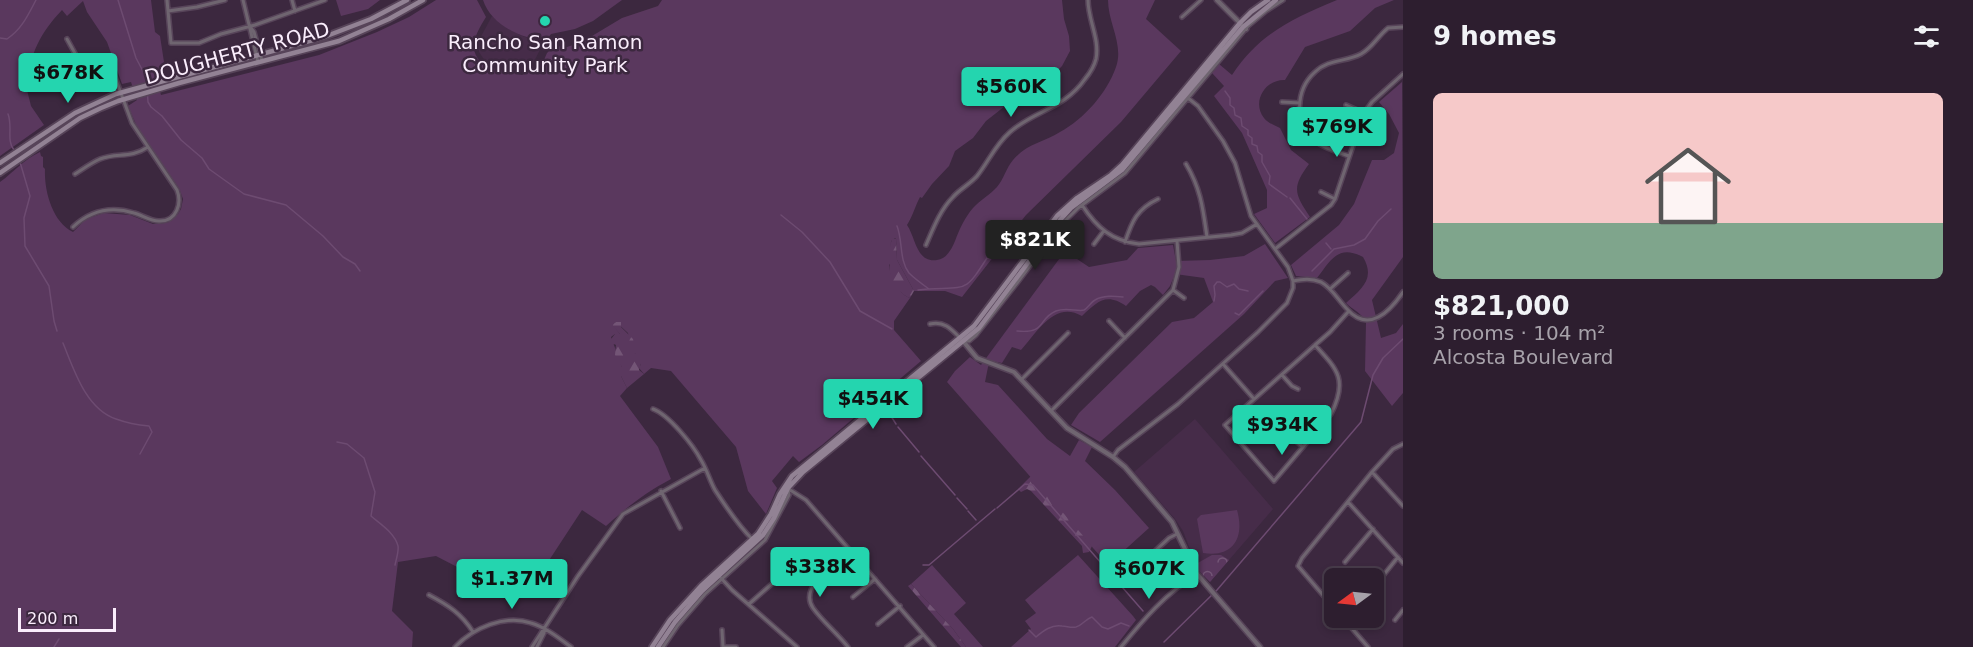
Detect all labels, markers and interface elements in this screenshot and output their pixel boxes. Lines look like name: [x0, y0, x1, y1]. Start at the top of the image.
marker: Rancho San Ramon Community Park: [538, 14, 552, 28]
street label: DOUGHERTY ROAD: [142, 17, 332, 89]
icon: filters: [1910, 20, 1943, 53]
text: 9 homes: [1433, 21, 1557, 51]
place label: Rancho San Ramon Community Park: [448, 30, 642, 77]
pin: $678K: [26, 53, 110, 104]
text: $678K: [32, 60, 104, 84]
pin: $560K: [969, 67, 1053, 118]
text: $560K: [975, 74, 1047, 98]
pin: $769K: [1295, 107, 1379, 158]
text: $769K: [1301, 114, 1373, 138]
icon: home: [1634, 132, 1742, 240]
pin: $821K: [993, 220, 1077, 271]
text: $821K: [999, 227, 1071, 251]
text: $821,000: [1433, 291, 1570, 321]
text: 3 rooms · 104 m²: [1433, 321, 1605, 345]
text: Alcosta Boulevard: [1433, 345, 1614, 369]
pin: $454K: [831, 379, 915, 430]
text: $454K: [837, 386, 909, 410]
pin: $934K: [1240, 405, 1324, 456]
text: $934K: [1246, 412, 1318, 436]
pin: $338K: [778, 547, 862, 598]
pin: $607K: [1107, 549, 1191, 600]
text: $338K: [784, 554, 856, 578]
text: $607K: [1113, 556, 1185, 580]
pin: $1.37M: [463, 559, 561, 610]
text: $1.37M: [470, 566, 554, 590]
north arrow: [1324, 568, 1384, 628]
map controls: [1324, 568, 1384, 628]
scale bar: [18, 605, 116, 632]
text: 200 m: [27, 609, 78, 628]

